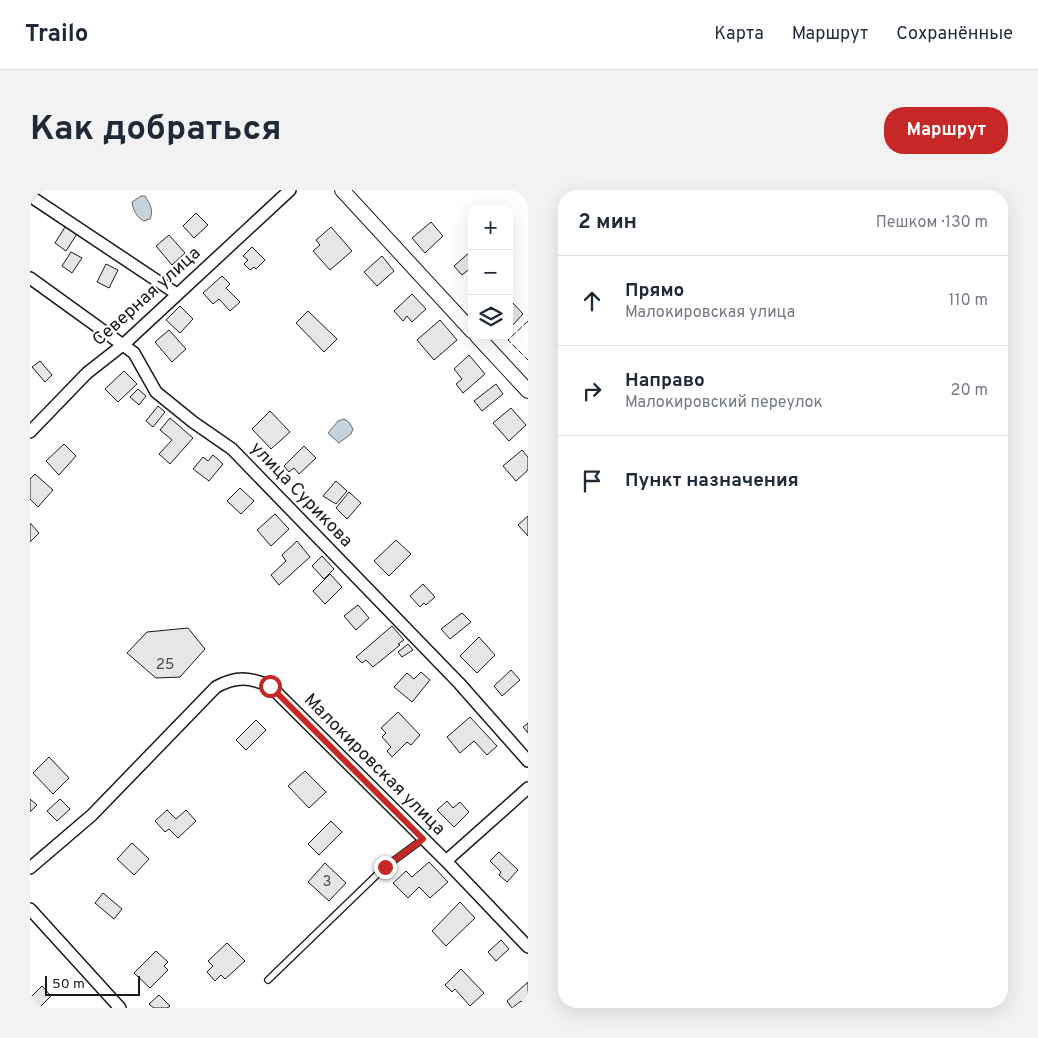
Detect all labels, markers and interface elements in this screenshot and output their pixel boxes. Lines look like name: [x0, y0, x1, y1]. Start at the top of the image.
text: Trailo: [25, 20, 88, 50]
text: Карта: [714, 23, 764, 46]
text: Маршрут: [792, 23, 868, 46]
text: Сохранённые: [896, 23, 1013, 46]
button: Маршрут: [884, 107, 1008, 154]
text: Как добраться: [30, 108, 282, 152]
map controls: [468, 205, 513, 340]
button: +: [468, 205, 513, 250]
text: 2 мин: [578, 209, 637, 236]
text: Пешком · 130 m: [876, 213, 988, 233]
street label: Северная улица: [88, 242, 206, 352]
button: −: [468, 250, 513, 295]
text: Прямо: [625, 279, 684, 303]
icon: ahead: [578, 287, 606, 315]
text: 110 m: [948, 291, 988, 311]
button: layers: [468, 295, 513, 340]
text: Малокировская улица: [625, 303, 795, 323]
text: Направо: [625, 369, 705, 393]
icon: right: [578, 377, 606, 405]
text: 20 m: [951, 381, 988, 401]
text: Малокировский переулок: [625, 393, 823, 413]
street label: улица Сурикова: [245, 437, 357, 553]
icon: arrive: [578, 467, 606, 495]
text: Пункт назначения: [625, 469, 799, 493]
house number: 25: [156, 656, 174, 675]
route start: [259, 675, 282, 698]
street label: Малокировская улица: [298, 689, 450, 841]
route end: [374, 856, 397, 879]
house number: 3: [322, 873, 332, 892]
scale bar: [45, 973, 140, 996]
text: 50 m: [52, 976, 85, 993]

